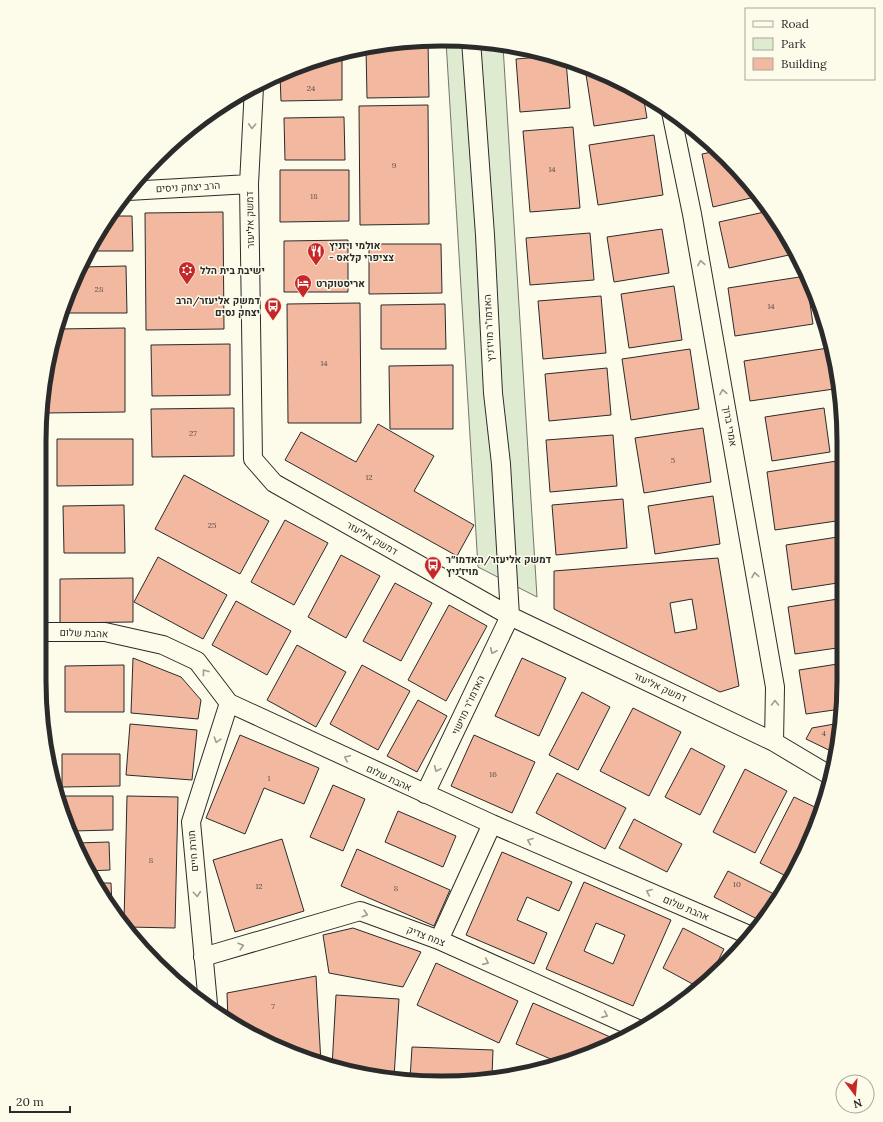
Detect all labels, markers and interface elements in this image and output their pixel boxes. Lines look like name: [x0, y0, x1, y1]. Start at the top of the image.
legend: [745, 8, 875, 80]
text: Road: [781, 16, 809, 31]
text: Park: [781, 36, 807, 51]
text: Building: [781, 56, 827, 71]
house number: 24: [307, 83, 316, 93]
one-way arrow: [248, 123, 256, 129]
house number: 9: [392, 160, 397, 170]
house number: 14: [548, 164, 556, 174]
street label: הרב יצחק ניסים: [155, 179, 221, 195]
street label: דמשק אליעזר: [243, 191, 257, 249]
house number: 18: [310, 191, 318, 201]
place label: אולמי ויזניץ - צציפרי קלאס: [329, 239, 394, 264]
restaurant icon: אולמי ויזניץ - צציפרי קלאס: [306, 241, 326, 266]
synagogue icon: ישיבת בית הלל: [177, 260, 197, 285]
one-way arrow: [697, 260, 706, 267]
place label: ישיבת בית הלל: [200, 264, 265, 277]
hotel icon: אריסטוקרט: [293, 273, 313, 298]
place label: אריסטוקרט: [316, 277, 365, 290]
house number: 28: [95, 284, 104, 294]
place label: דמשק אליעזר/הרב יצחק נסים: [176, 294, 260, 319]
street label: האדמו"ר מויז'ניץ: [481, 294, 497, 362]
bus stop icon: דמשק אליעזר/הרב יצחק נסים: [263, 296, 283, 321]
house number: 14: [767, 301, 775, 311]
house number: 14: [320, 358, 328, 368]
one-way arrow: [720, 388, 728, 395]
street label: אמרי ברוך: [720, 404, 740, 448]
house number: 27: [189, 428, 197, 438]
house number: 5: [671, 455, 675, 465]
house number: 12: [365, 472, 373, 482]
street label: דמשק אליעזר: [344, 518, 400, 558]
house number: 25: [208, 520, 216, 530]
place label: דמשק אליעזר/האדמו״ר מויז׳ניץ: [446, 553, 552, 578]
bus stop icon: דמשק אליעזר/האדמו״ר מויז׳ניץ: [423, 555, 443, 580]
one-way arrow: [752, 572, 760, 578]
street label: אהבת שלום: [59, 626, 109, 640]
one-way arrow: [490, 647, 498, 655]
street label: דמשק אליעזר: [631, 669, 689, 705]
one-way arrow: [203, 670, 210, 677]
street label: האדמו"ר מוישוי: [449, 673, 487, 737]
one-way arrow: [771, 700, 779, 706]
house number: 4: [822, 728, 827, 738]
one-way arrow: [213, 737, 222, 744]
one-way arrow: [344, 755, 352, 763]
street label: אהבת שלום: [364, 762, 414, 794]
one-way arrow: [434, 764, 442, 772]
house number: 16: [489, 769, 497, 779]
house number: 1: [268, 773, 271, 783]
street label: תורת חיים: [185, 830, 201, 872]
one-way arrow: [526, 837, 533, 845]
house number: 8: [149, 855, 154, 865]
house number: 10: [733, 879, 741, 889]
house number: 12: [255, 881, 263, 891]
house number: 8: [394, 883, 399, 893]
one-way arrow: [646, 889, 653, 897]
one-way arrow: [193, 891, 202, 897]
street label: אהבת שלום: [661, 892, 711, 924]
one-way arrow: [362, 909, 369, 918]
street label: צמח צדיק: [405, 923, 448, 950]
one-way arrow: [237, 942, 244, 951]
one-way arrow: [482, 957, 489, 965]
house number: 7: [271, 1001, 275, 1011]
one-way arrow: [600, 1010, 608, 1018]
north arrow: [835, 1074, 875, 1114]
scale bar: [10, 1088, 70, 1114]
text: 20 m: [16, 1094, 44, 1109]
text: N: [851, 1096, 864, 1112]

